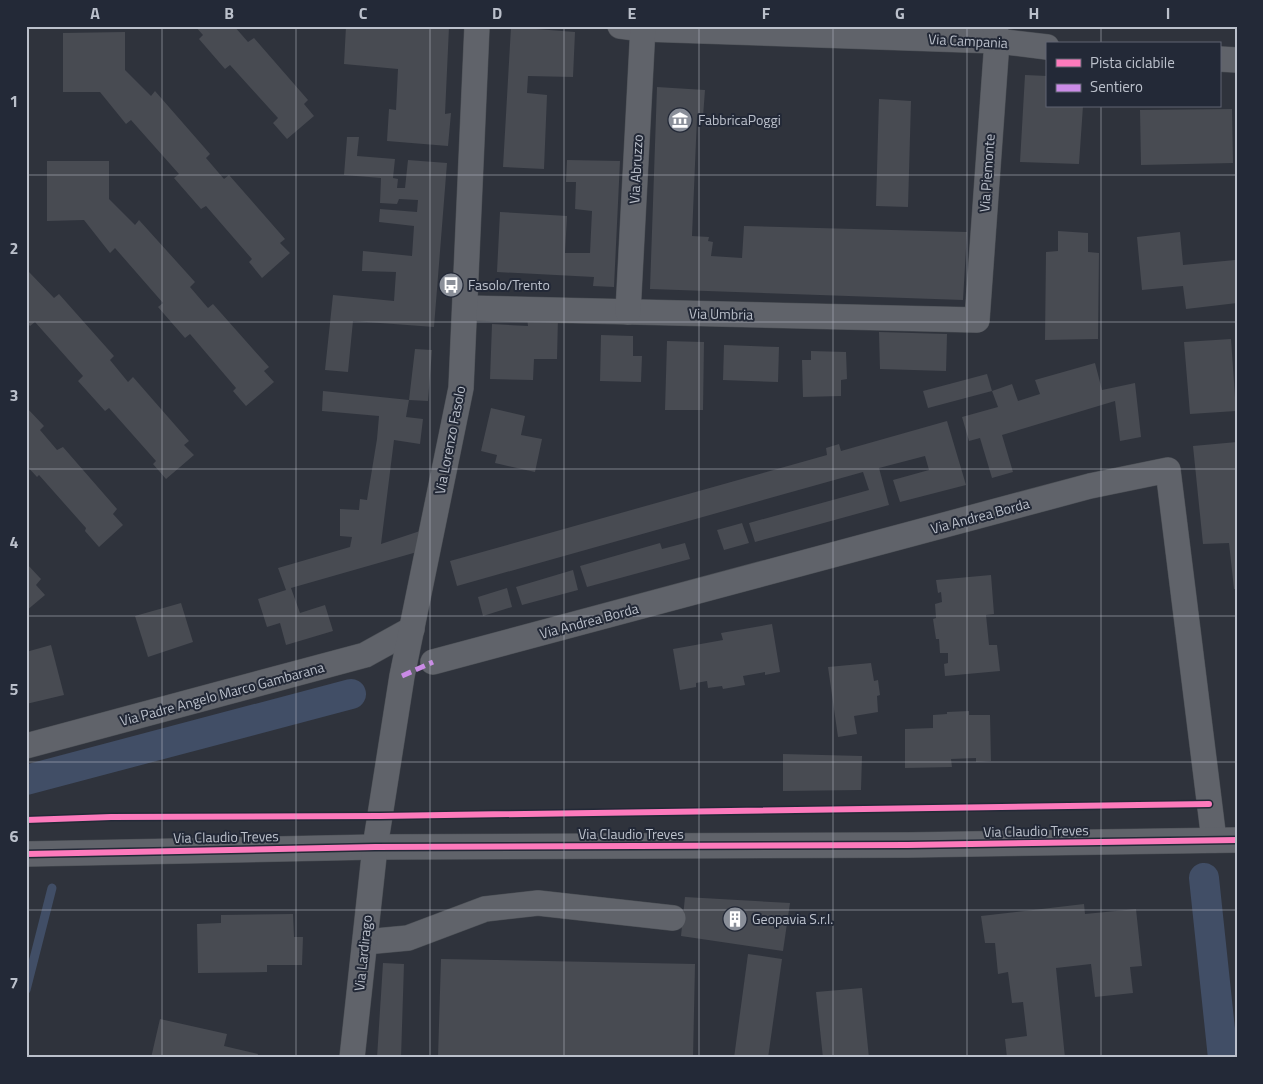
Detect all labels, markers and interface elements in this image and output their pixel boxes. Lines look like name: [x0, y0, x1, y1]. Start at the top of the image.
text: A: [90, 1, 100, 25]
text: B: [224, 1, 234, 25]
text: C: [359, 1, 368, 25]
text: D: [492, 1, 502, 25]
text: E: [628, 1, 637, 25]
text: F: [762, 1, 771, 25]
text: G: [895, 1, 905, 25]
text: H: [1029, 1, 1039, 25]
text: I: [1166, 1, 1170, 25]
street label: Via Campania: [928, 28, 1008, 53]
legend: [1046, 42, 1220, 108]
text: Pista ciclabile: [1090, 51, 1175, 74]
text: Sentiero: [1090, 75, 1143, 98]
text: 1: [10, 89, 18, 113]
museum icon: FabbricaPoggi: [667, 107, 693, 133]
place label: FabbricaPoggi: [698, 109, 781, 130]
street label: Via Piemonte: [973, 133, 1000, 213]
street label: Via Abruzzo: [623, 134, 648, 204]
text: 2: [10, 236, 18, 260]
bus stop icon: Fasolo/Trento: [438, 272, 464, 298]
place label: Fasolo/Trento: [468, 274, 550, 295]
street label: Via Umbria: [689, 302, 753, 325]
text: 3: [10, 383, 18, 407]
street label: Via Lorenzo Fasolo: [429, 384, 470, 496]
street label: Via Andrea Borda: [928, 492, 1032, 539]
text: 4: [10, 530, 19, 554]
street label: Via Andrea Borda: [537, 597, 641, 644]
street label: Via Padre Angelo Marco Gambarana: [117, 656, 326, 731]
text: 5: [10, 677, 19, 701]
street label: Via Claudio Treves: [983, 819, 1089, 842]
street label: Via Claudio Treves: [578, 823, 684, 844]
text: 6: [10, 824, 19, 848]
street label: Via Claudio Treves: [173, 825, 279, 848]
building icon: Geopavia S.r.l.: [722, 906, 748, 932]
place label: Geopavia S.r.l.: [752, 908, 833, 929]
street label: Via Lardirago: [348, 914, 377, 992]
text: 7: [10, 971, 18, 995]

